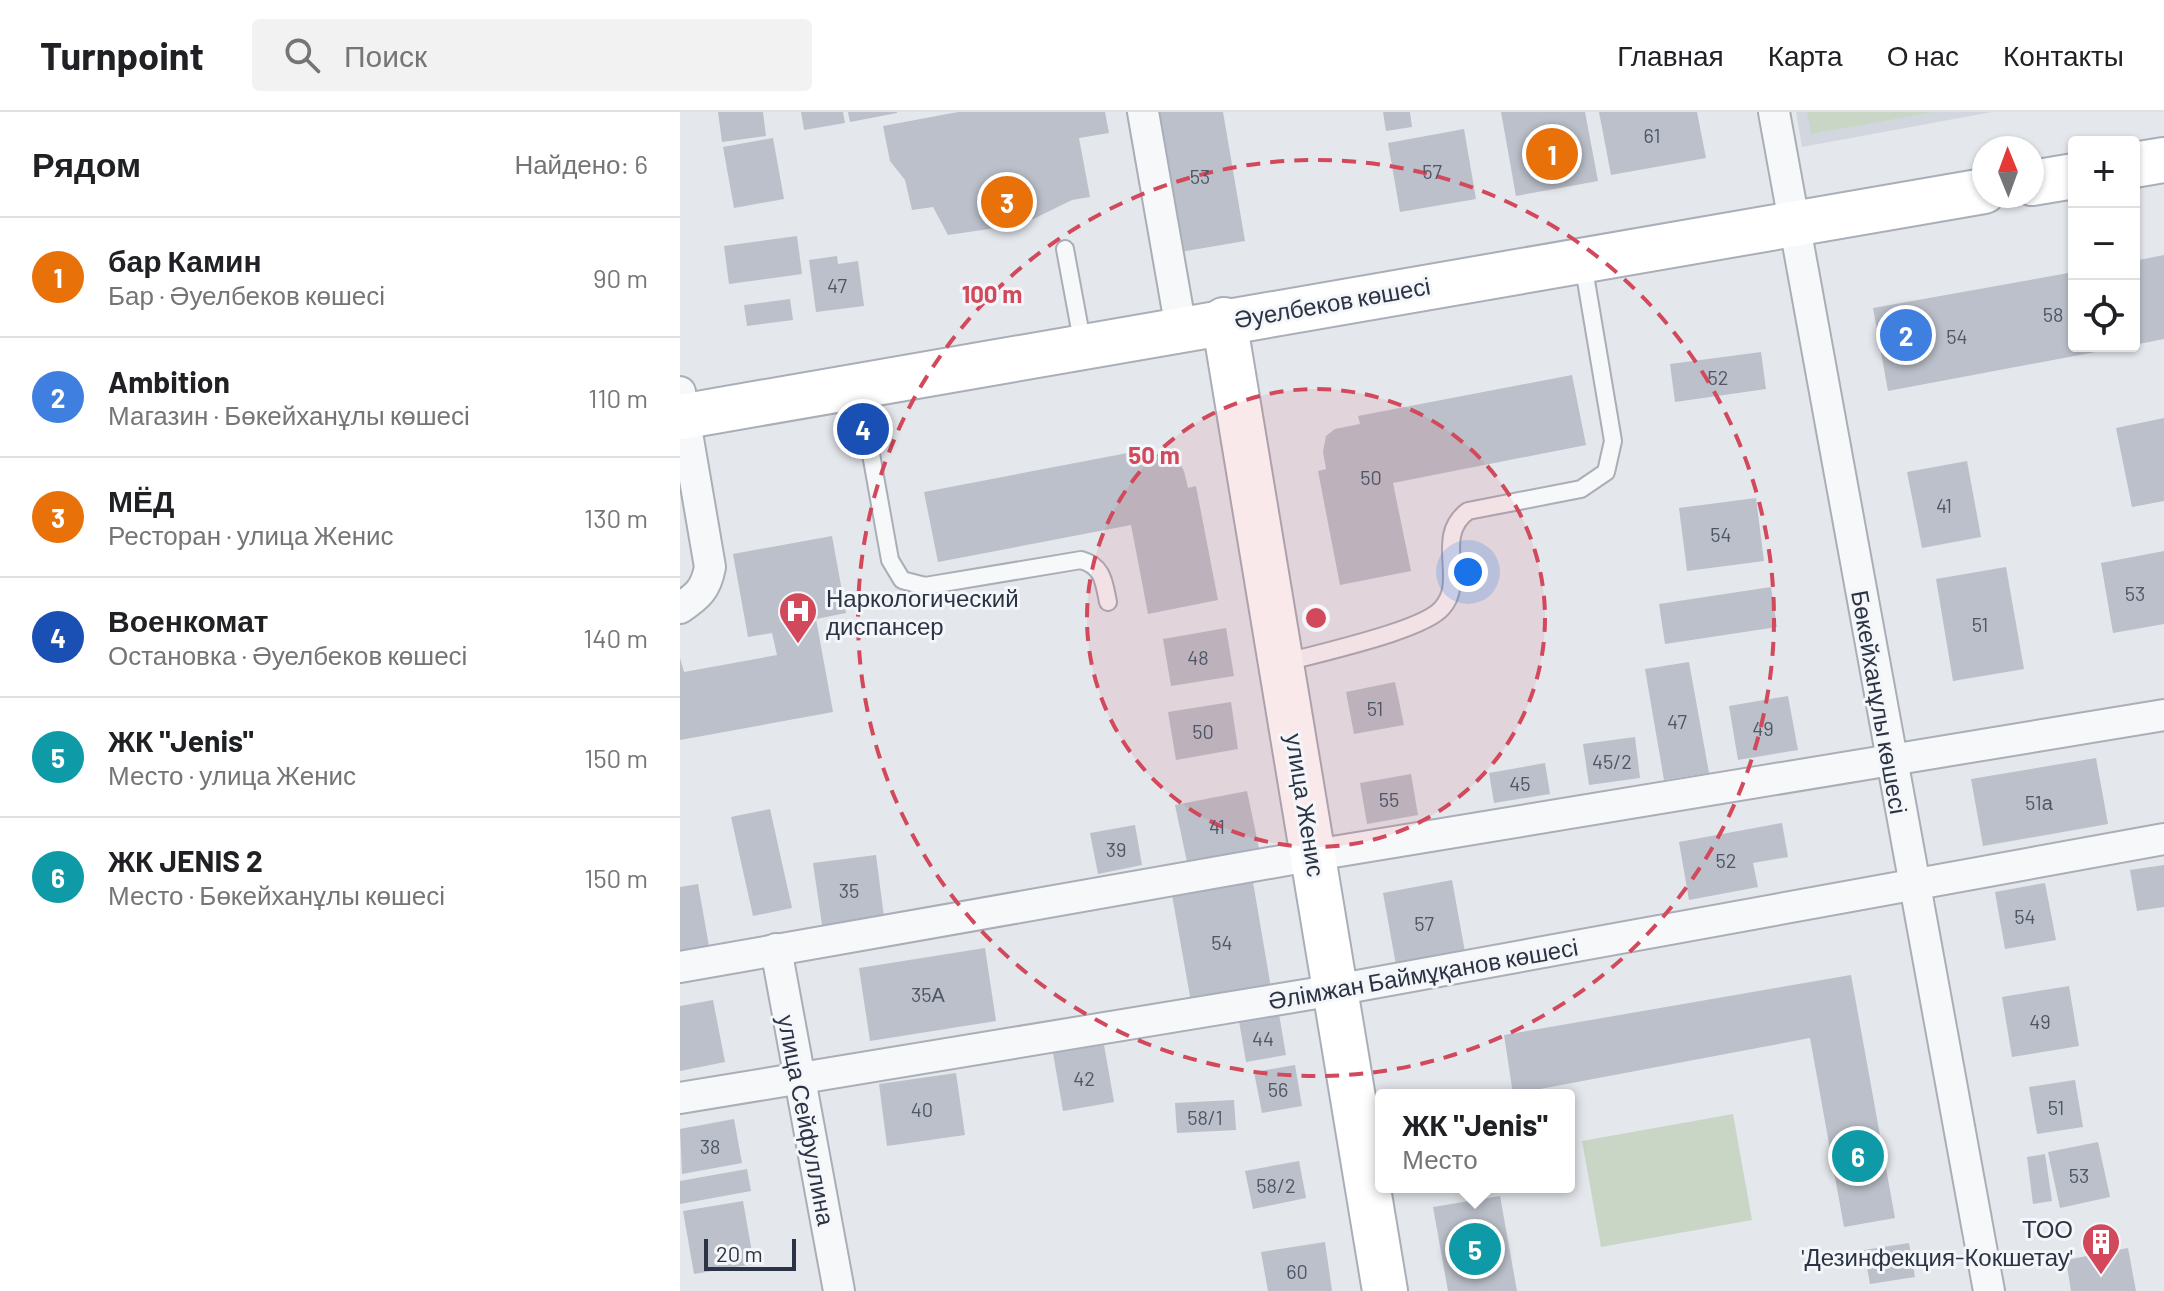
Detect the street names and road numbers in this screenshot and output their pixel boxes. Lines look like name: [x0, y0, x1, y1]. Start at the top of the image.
street label: Әуелбеков көшесі: [1232, 270, 1432, 334]
street label: Бөкейханұлы көшесі: [1846, 588, 1914, 816]
street label: улица Женис: [1280, 731, 1332, 879]
street label: Әлімжан Баймұқанов көшесі: [1266, 931, 1580, 1015]
street label: улица Сейфуллина: [772, 1012, 842, 1228]

